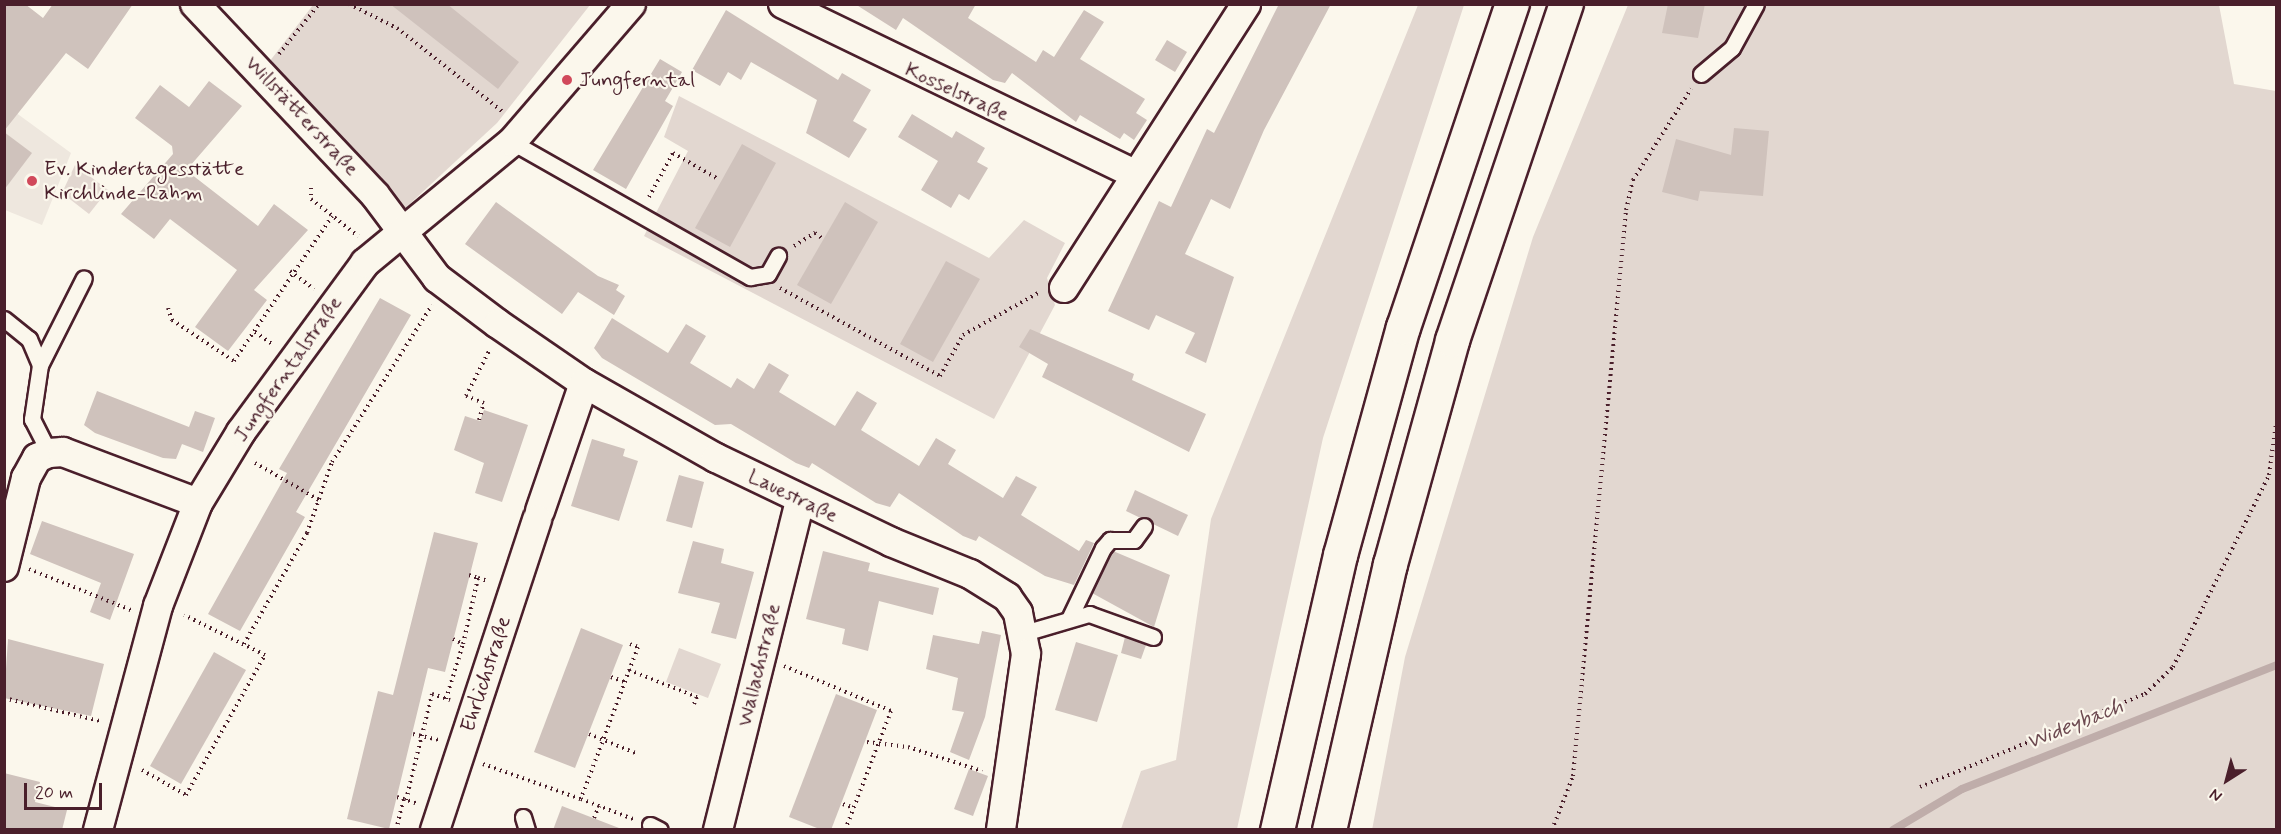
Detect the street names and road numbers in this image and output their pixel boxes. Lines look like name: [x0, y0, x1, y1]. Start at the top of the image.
street label: Willstätterstraße: [240, 51, 364, 181]
street label: Kosselstraße: [901, 57, 1013, 127]
street label: Jungferntalstraße: [228, 291, 348, 447]
street label: Lauestraße: [744, 463, 842, 529]
street label: Wallachstraße: [732, 601, 786, 729]
street label: Ehrlichstraße: [455, 613, 517, 735]

